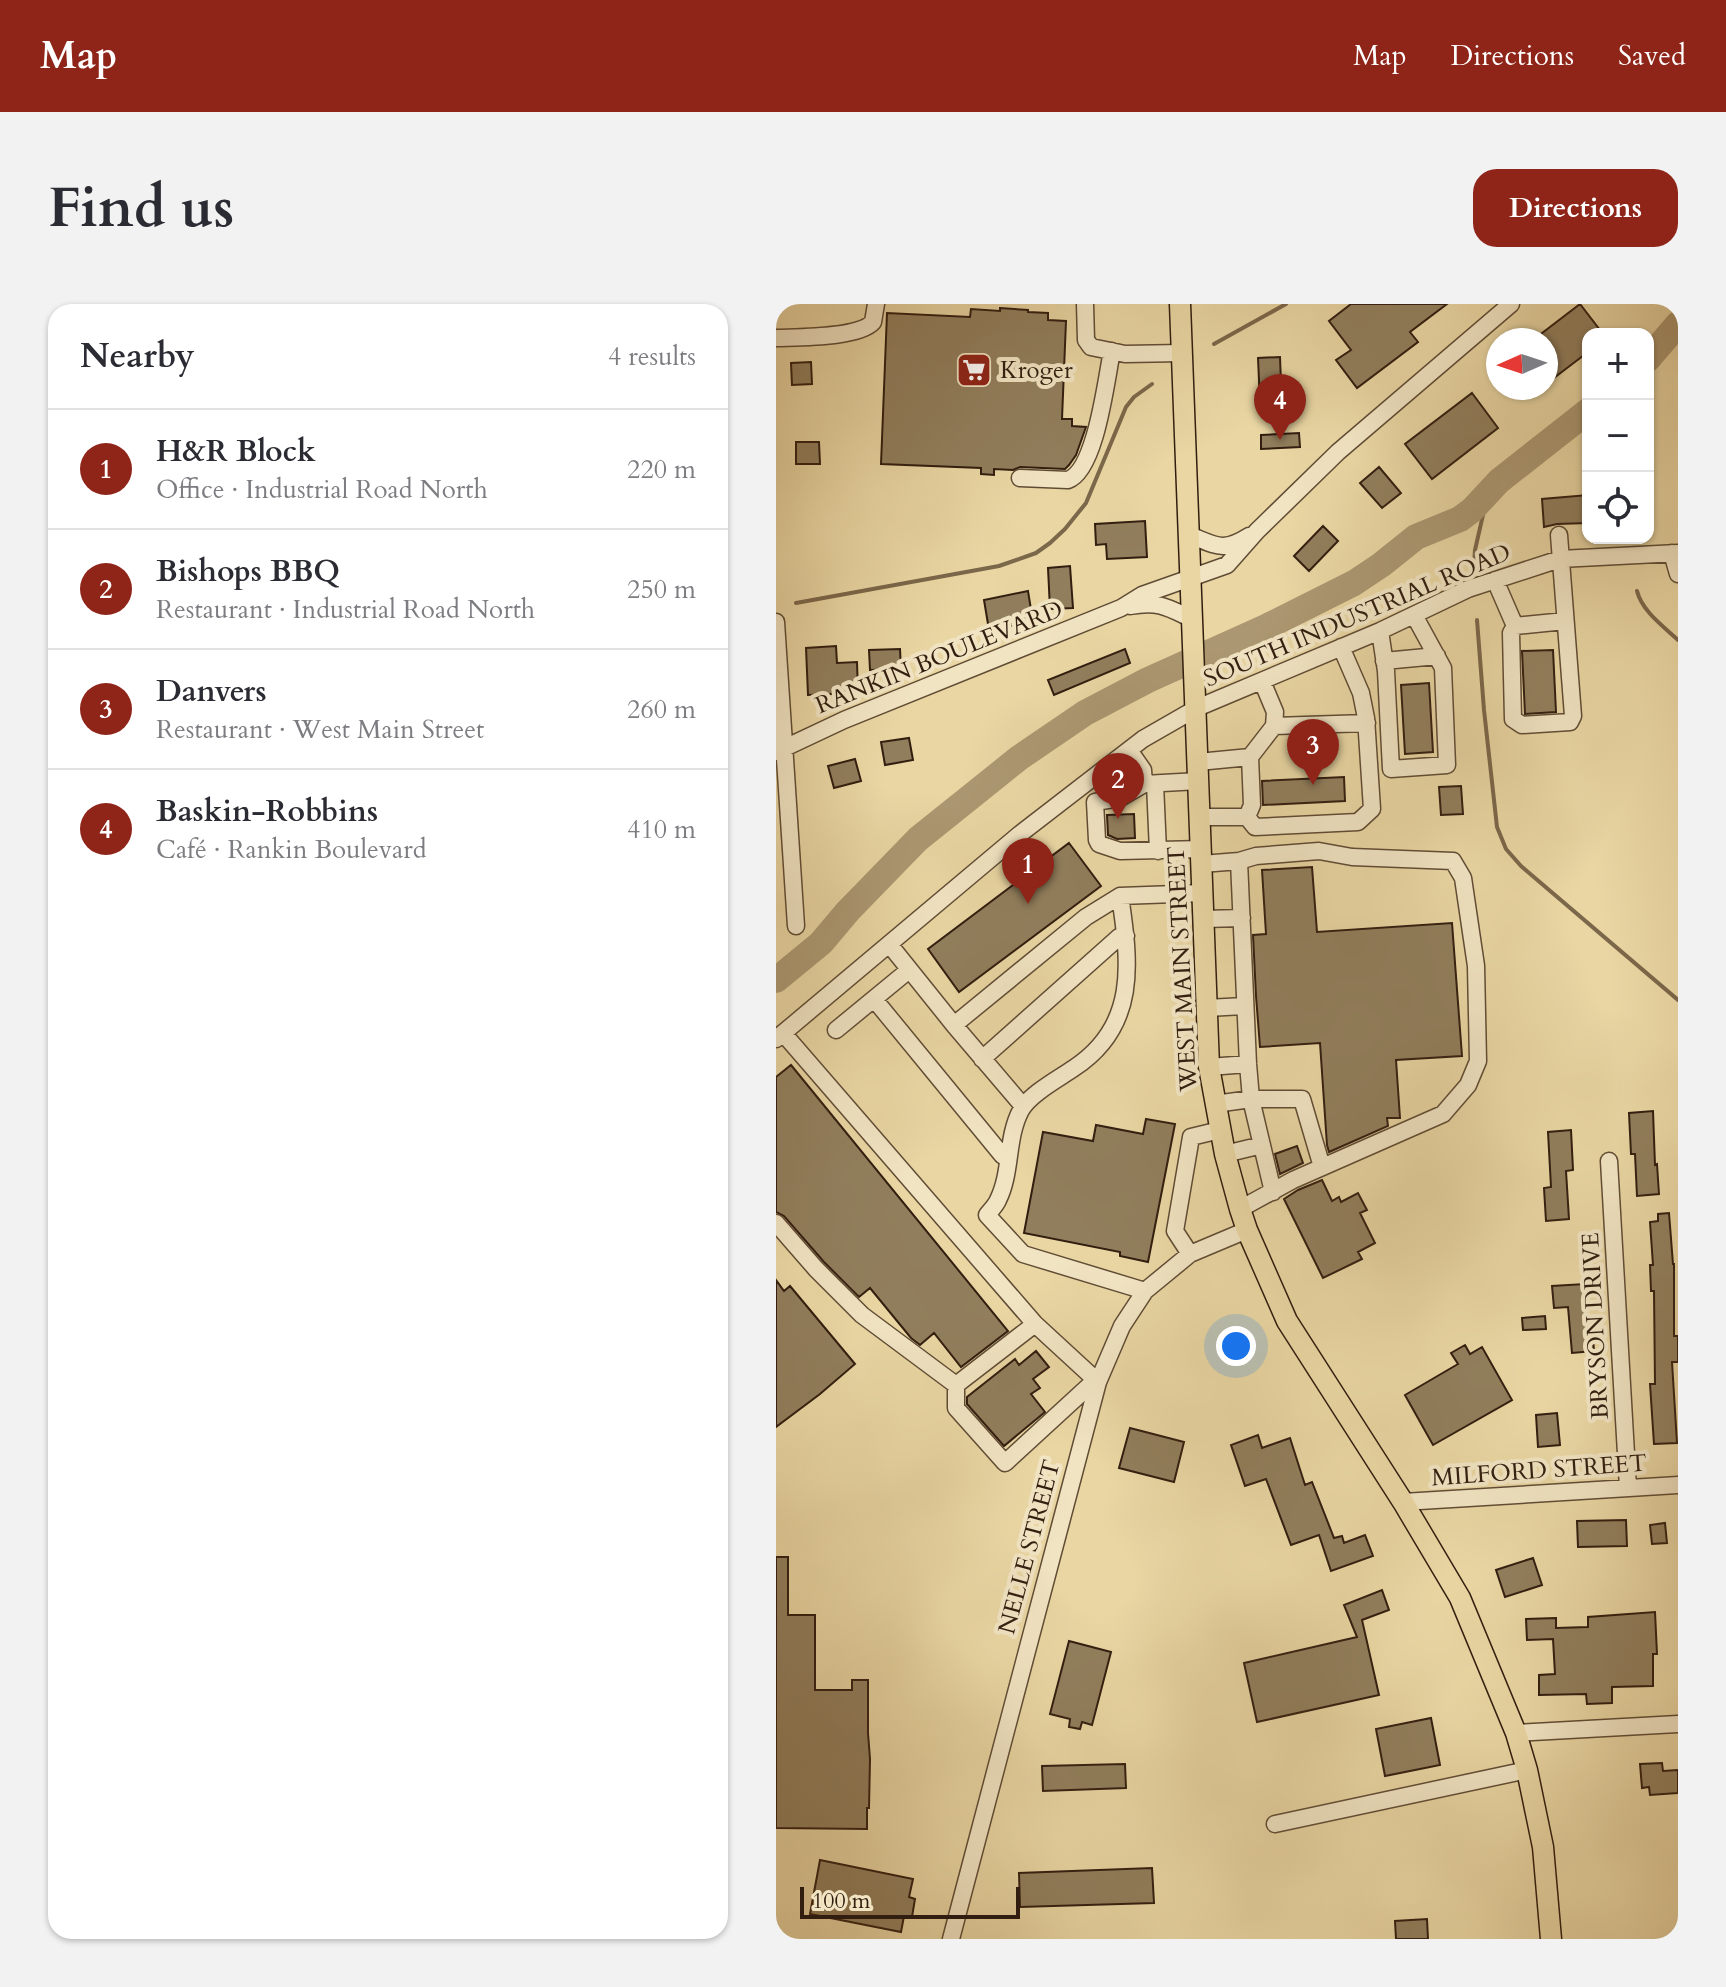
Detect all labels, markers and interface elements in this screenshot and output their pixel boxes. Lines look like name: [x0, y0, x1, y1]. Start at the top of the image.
text: Map: [40, 30, 117, 82]
text: Map: [1353, 37, 1407, 75]
text: Directions: [1451, 37, 1574, 75]
text: Saved: [1618, 37, 1686, 75]
button: Directions: [1473, 169, 1678, 247]
text: Find us: [48, 171, 234, 246]
north arrow: [1486, 328, 1558, 400]
map controls: [1582, 328, 1654, 544]
button: +: [1582, 328, 1654, 400]
text: Nearby: [80, 333, 195, 379]
text: 4 results: [608, 339, 696, 374]
supermarket icon: Kroger: [955, 351, 993, 389]
place label: Kroger: [1000, 354, 1073, 387]
pin: 4: [1254, 374, 1306, 440]
button: −: [1582, 400, 1654, 472]
text: H&R Block: [156, 431, 316, 472]
text: 1: [99, 452, 113, 487]
text: 220 m: [627, 452, 696, 487]
text: Office · Industrial Road North: [156, 472, 488, 507]
button: locate: [1582, 472, 1654, 544]
street label: SOUTH INDUSTRIAL ROAD: [1199, 536, 1516, 695]
text: Bishops BBQ: [156, 551, 340, 592]
text: 2: [99, 572, 113, 607]
text: 250 m: [627, 572, 696, 607]
text: Restaurant · Industrial Road North: [156, 592, 535, 627]
street label: RANKIN BOULEVARD: [811, 593, 1068, 722]
text: Danvers: [156, 671, 266, 712]
text: 3: [99, 692, 113, 727]
text: 260 m: [627, 692, 696, 727]
text: Restaurant · West Main Street: [156, 712, 484, 747]
pin: 3: [1287, 719, 1339, 785]
pin: 2: [1092, 753, 1144, 819]
text: Baskin-Robbins: [156, 791, 378, 832]
text: 4: [99, 812, 113, 847]
text: 410 m: [627, 812, 696, 847]
text: Café · Rankin Boulevard: [156, 832, 427, 867]
pin: 1: [1002, 838, 1054, 904]
street label: WEST MAIN STREET: [1160, 845, 1205, 1094]
street label: BRYSON DRIVE: [1574, 1232, 1617, 1420]
your location: [1216, 1326, 1256, 1366]
street label: MILFORD STREET: [1430, 1447, 1648, 1494]
street label: NELLE STREET: [990, 1456, 1069, 1638]
scale bar: [800, 1883, 1020, 1919]
text: 100 m: [812, 1886, 870, 1916]

